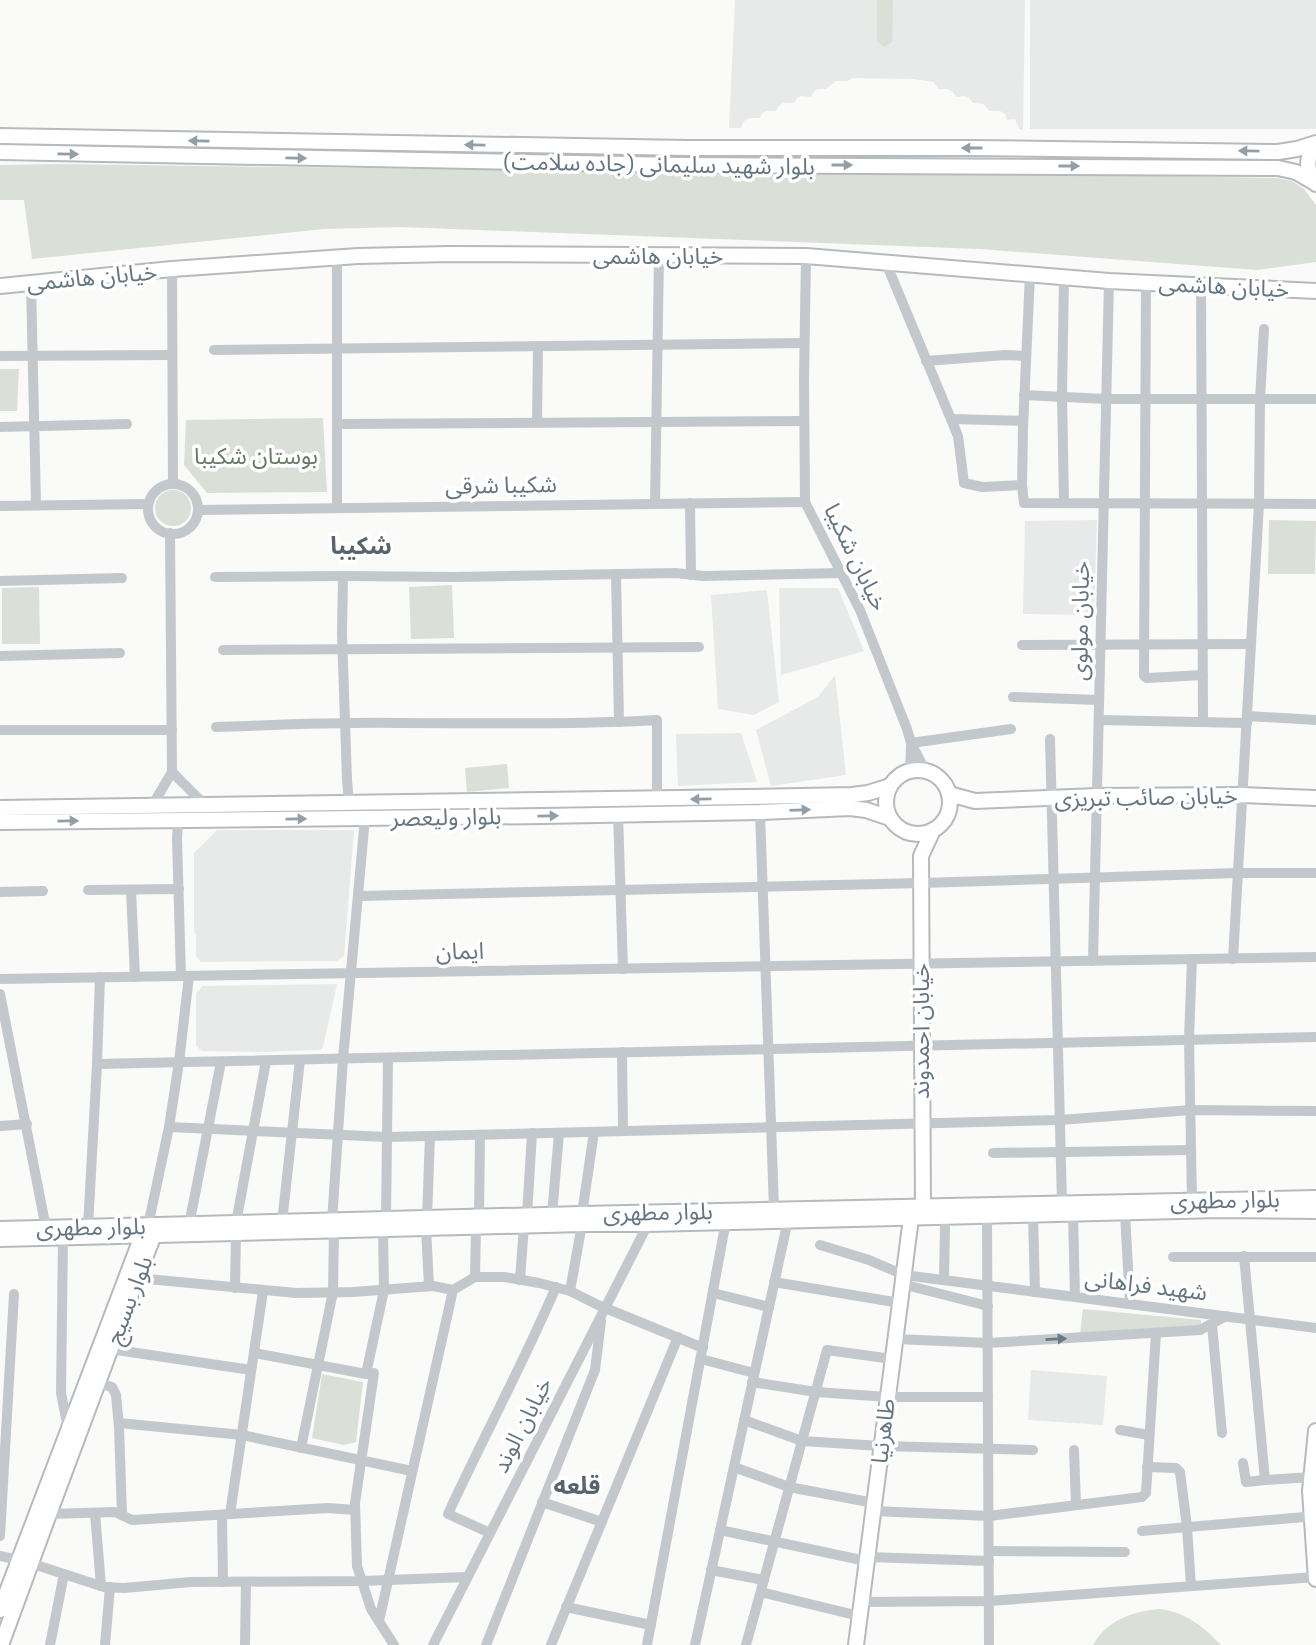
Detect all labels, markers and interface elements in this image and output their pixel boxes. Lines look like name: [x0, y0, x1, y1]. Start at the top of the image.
one-way arrow: [188, 135, 210, 147]
one-way arrow: [464, 139, 486, 151]
one-way arrow: [961, 142, 983, 154]
one-way arrow: [1238, 145, 1260, 157]
street label: بلوار شهید سلیمانی (جاده سلامت): [503, 146, 815, 181]
one-way arrow: [57, 148, 79, 159]
one-way arrow: [285, 152, 307, 164]
one-way arrow: [831, 159, 853, 171]
one-way arrow: [1058, 161, 1080, 172]
street label: خیابان هاشمی: [593, 241, 723, 269]
street label: خیابان هاشمی: [26, 256, 158, 296]
street label: خیابان هاشمی: [1158, 268, 1290, 302]
park label: بوستان شکیبا: [194, 441, 318, 470]
street label: شکیبا شرقی: [445, 469, 557, 500]
street label: خیابان شکیبا: [819, 499, 895, 615]
district label: شکیبا: [330, 530, 392, 560]
street label: خیابان مولوی: [1064, 561, 1095, 681]
street label: خیابان صائب تبریزی: [1054, 780, 1238, 813]
one-way arrow: [689, 793, 711, 804]
street label: بلوار ولیعصر: [389, 801, 502, 832]
one-way arrow: [789, 805, 811, 816]
one-way arrow: [537, 810, 559, 821]
one-way arrow: [285, 813, 307, 825]
one-way arrow: [57, 815, 79, 827]
street label: ایمان: [436, 936, 484, 964]
street label: خیابان احمدوند: [906, 963, 935, 1099]
street label: بلوار مطهری: [1170, 1184, 1280, 1215]
street label: بلوار مطهری: [603, 1196, 713, 1227]
street label: بلوار مطهری: [36, 1211, 146, 1242]
street label: بلوار بسیج: [98, 1252, 161, 1349]
street label: شهید فراهانی: [1083, 1263, 1209, 1306]
one-way arrow: [1045, 1333, 1067, 1344]
street label: خیابان الوند: [485, 1372, 558, 1477]
street label: طاهرنیا: [864, 1397, 901, 1465]
district label: قلعه: [554, 1470, 600, 1499]

